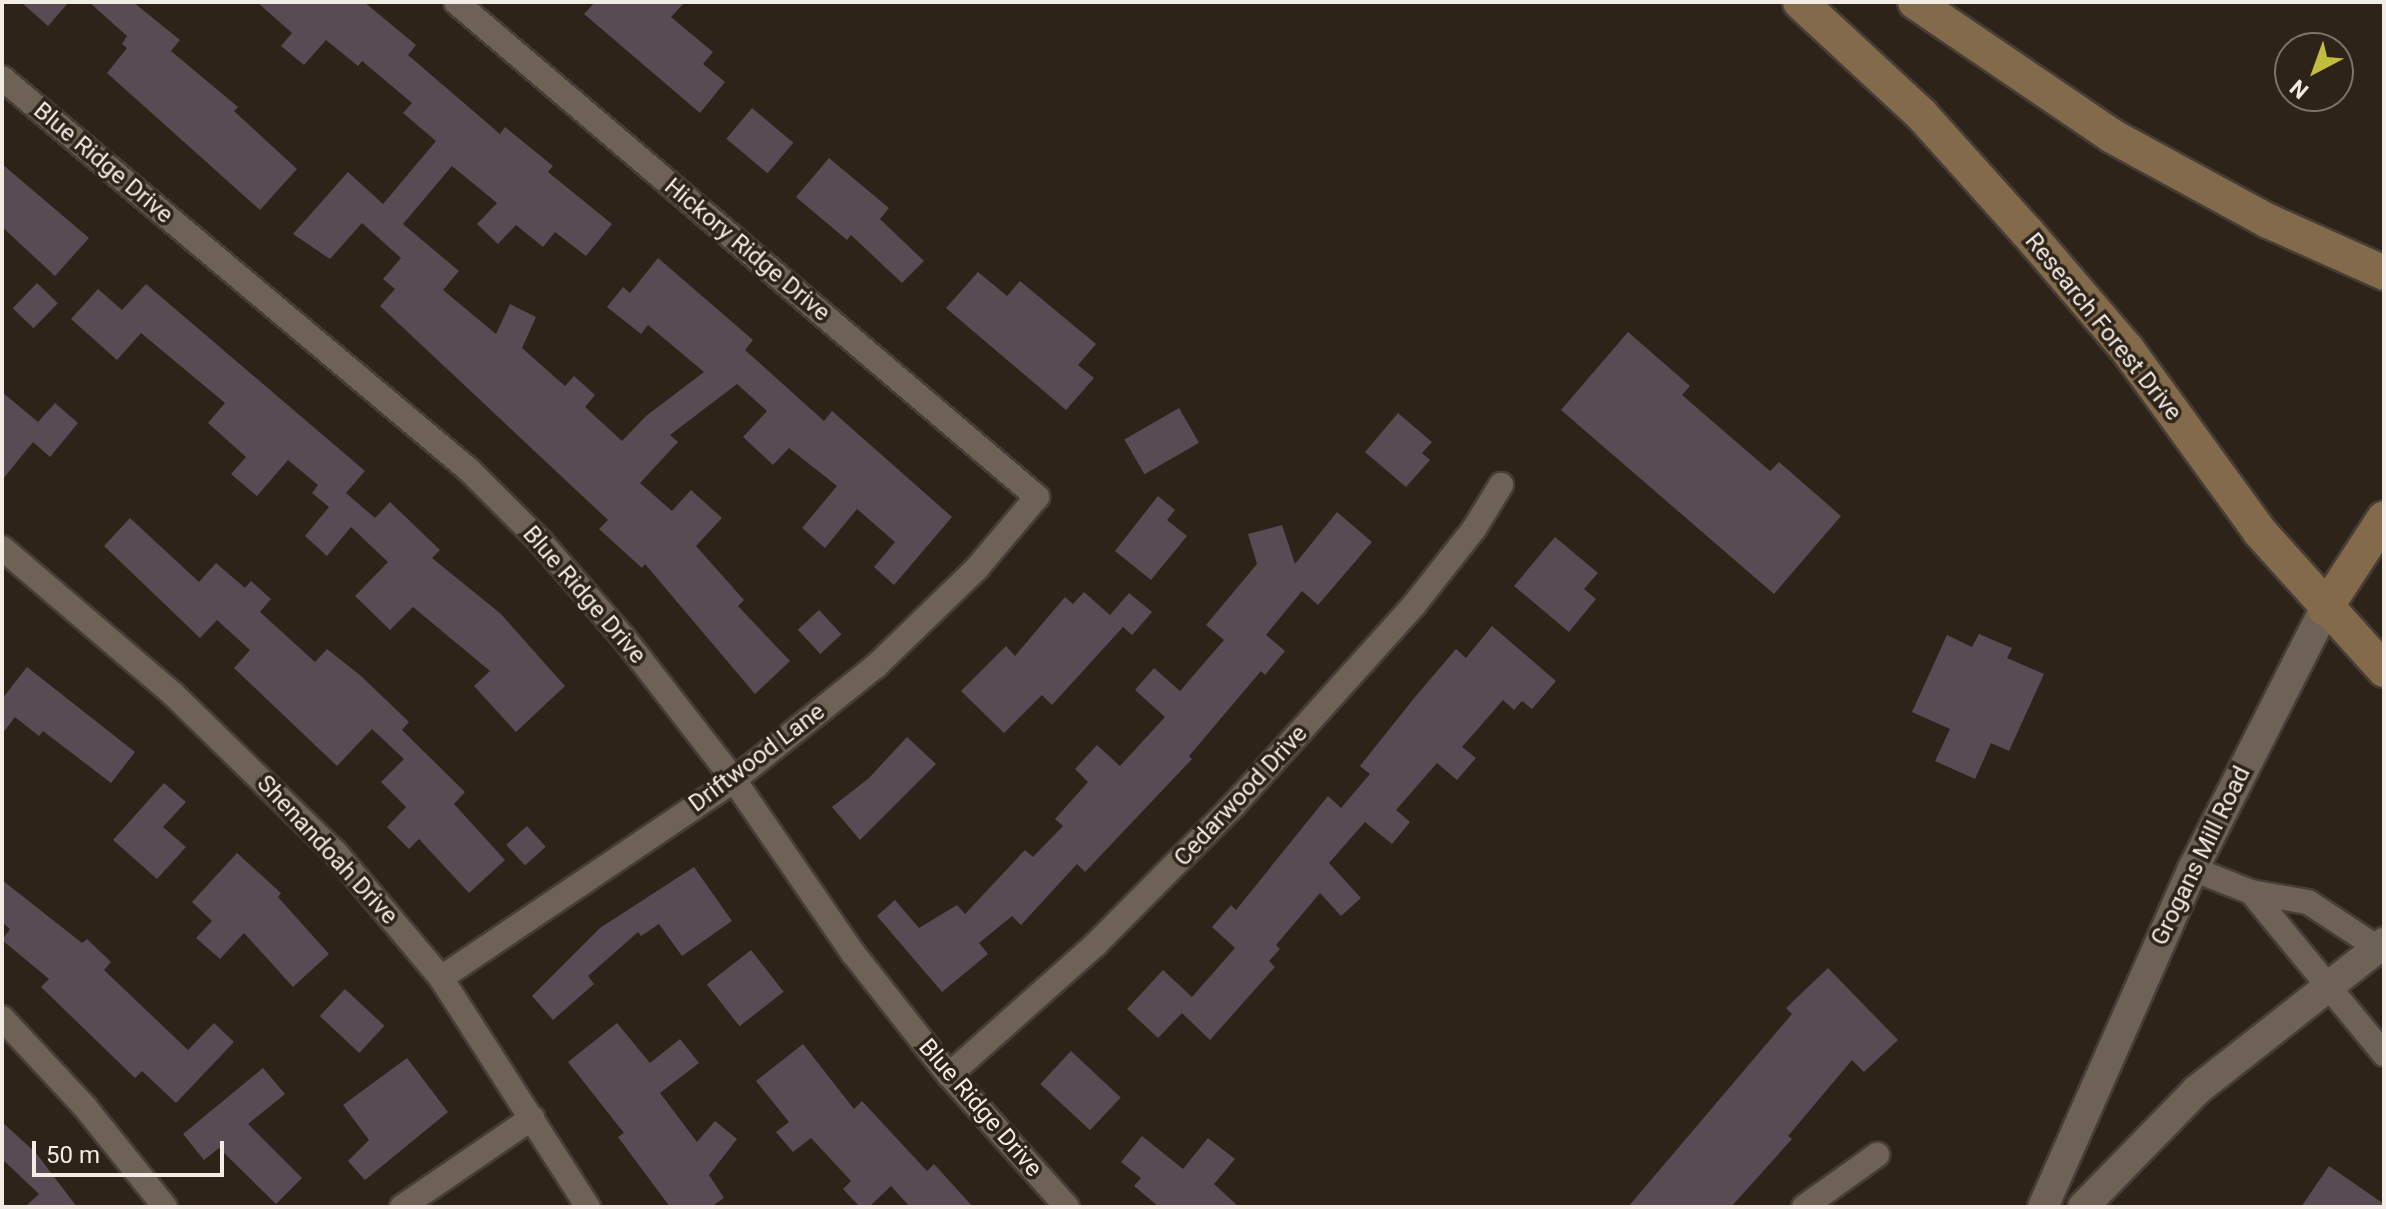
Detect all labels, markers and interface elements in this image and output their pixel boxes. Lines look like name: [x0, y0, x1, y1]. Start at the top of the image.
north arrow: [2274, 32, 2354, 112]
text: N: [2285, 74, 2313, 104]
street label: Blue Ridge Drive: [28, 96, 178, 230]
street label: Hickory Ridge Drive: [658, 172, 836, 328]
street label: Research Forest Drive: [2019, 227, 2187, 427]
street label: Blue Ridge Drive: [516, 520, 652, 670]
street label: Driftwood Lane: [683, 698, 831, 818]
street label: Cedarwood Drive: [1168, 720, 1314, 872]
street label: Grogans Mill Road: [2145, 762, 2257, 950]
street label: Shenandoah Drive: [251, 770, 403, 930]
street label: Blue Ridge Drive: [912, 1033, 1048, 1183]
scale bar: [36, 1125, 228, 1175]
text: 50 m: [46, 1141, 100, 1169]

